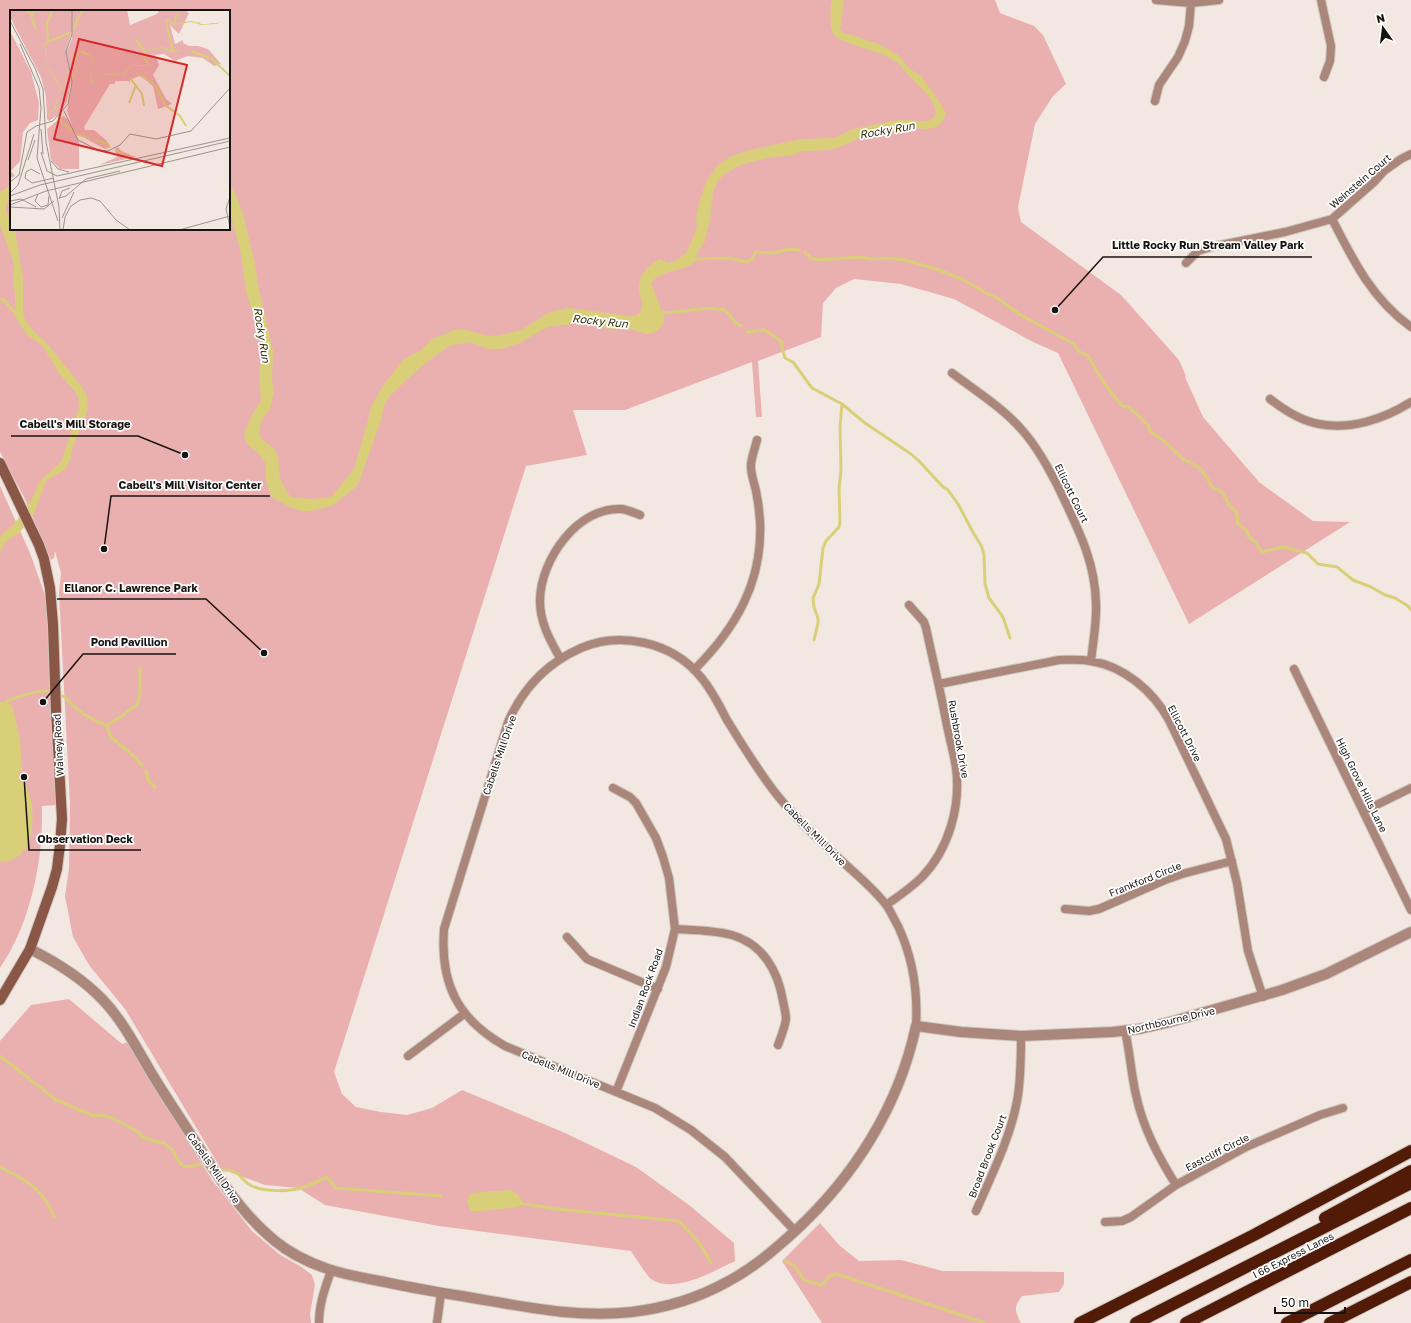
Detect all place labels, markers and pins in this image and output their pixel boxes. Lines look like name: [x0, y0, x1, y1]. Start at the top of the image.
callout: Little Rocky Run Stream Valley Park: [1103, 234, 1312, 257]
callout: Cabell's Mill Storage: [11, 413, 138, 436]
callout: Cabell's Mill Visitor Center: [111, 473, 270, 496]
callout: Ellanor C. Lawrence Park: [57, 576, 206, 599]
callout: Pond Pavillion: [83, 631, 176, 654]
callout: Observation Deck: [29, 827, 141, 850]

